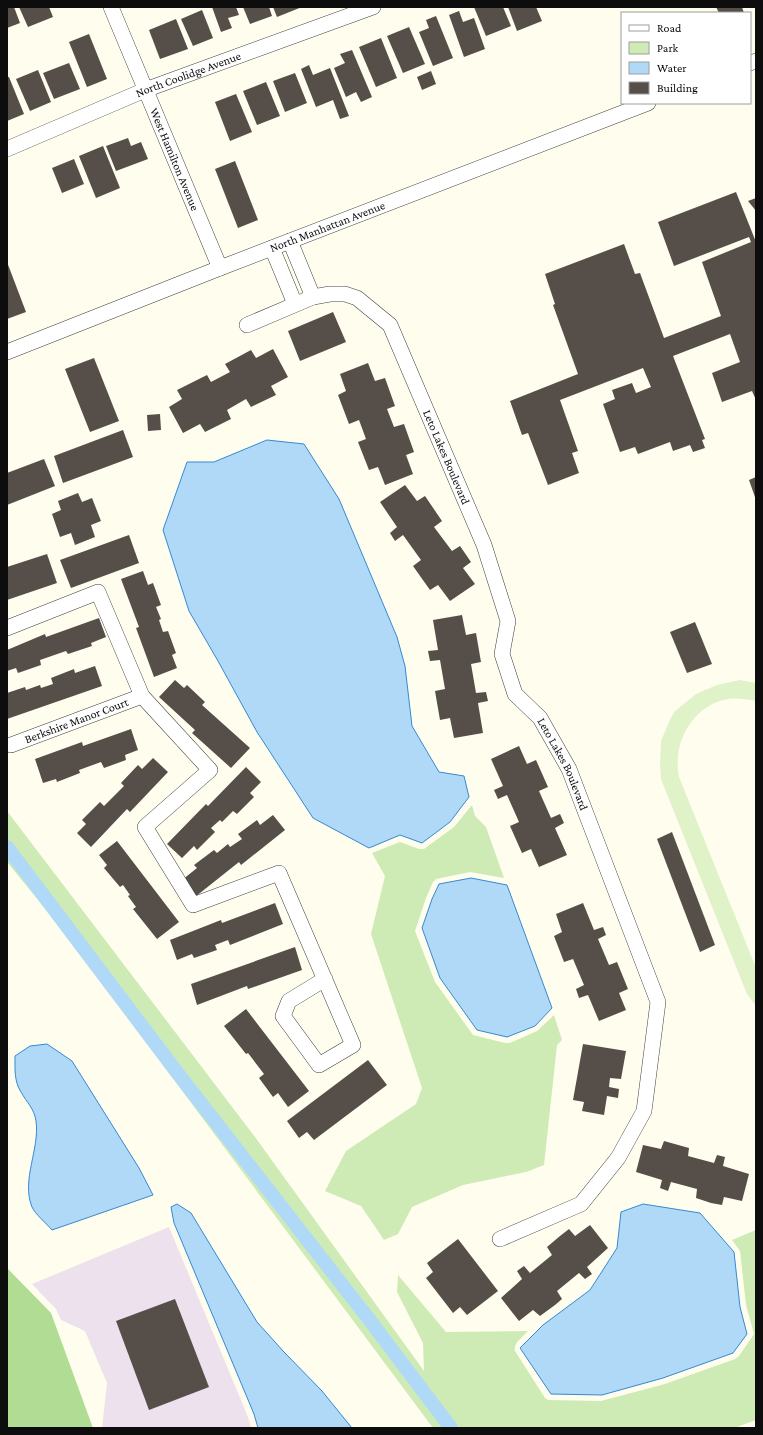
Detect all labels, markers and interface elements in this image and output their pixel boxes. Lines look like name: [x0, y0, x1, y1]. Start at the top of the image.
legend: [621, 12, 751, 104]
text: Road: [657, 21, 682, 35]
text: Park: [657, 41, 679, 55]
street label: North Coolidge Avenue: [133, 49, 243, 100]
text: Water: [657, 61, 687, 75]
text: Building: [657, 81, 698, 95]
street label: West Hamilton Avenue: [147, 106, 202, 213]
street label: North Manhattan Avenue: [268, 198, 387, 255]
street label: Leto Lakes Boulevard: [420, 408, 473, 507]
street label: Berkshire Manor Court: [23, 694, 131, 746]
street label: Leto Lakes Boulevard: [534, 715, 591, 813]

